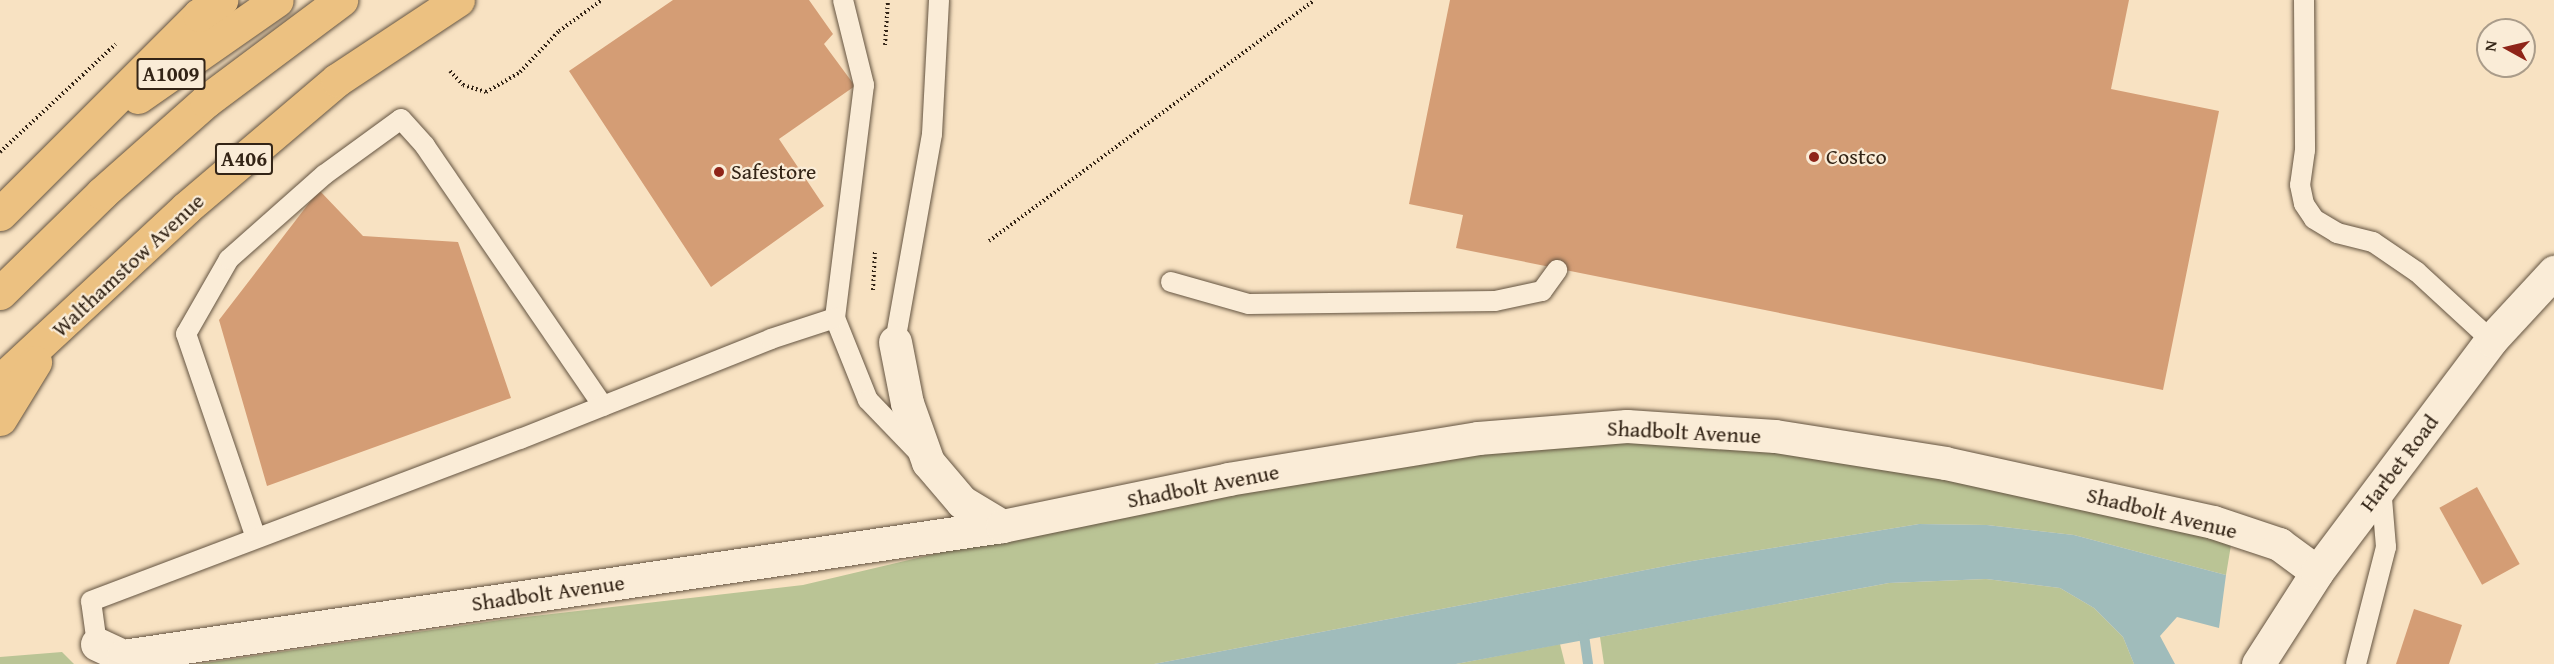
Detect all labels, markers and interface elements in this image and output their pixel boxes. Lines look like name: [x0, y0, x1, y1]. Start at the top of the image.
north arrow: [2476, 18, 2536, 78]
text: N: [2478, 39, 2503, 53]
road number: A1009: [136, 56, 206, 92]
road number: A406: [214, 141, 274, 177]
place label: Costco: [1826, 144, 1887, 170]
marker: Costco: [1807, 150, 1821, 164]
place label: Safestore: [731, 159, 816, 185]
marker: Safestore: [712, 165, 726, 179]
street label: Walthamstow Avenue: [46, 188, 210, 342]
street label: Harbet Road: [2354, 409, 2444, 517]
street label: Shadbolt Avenue: [1606, 415, 1762, 449]
street label: Shadbolt Avenue: [1125, 458, 1281, 514]
street label: Shadbolt Avenue: [2084, 482, 2240, 544]
street label: Shadbolt Avenue: [470, 569, 626, 617]

